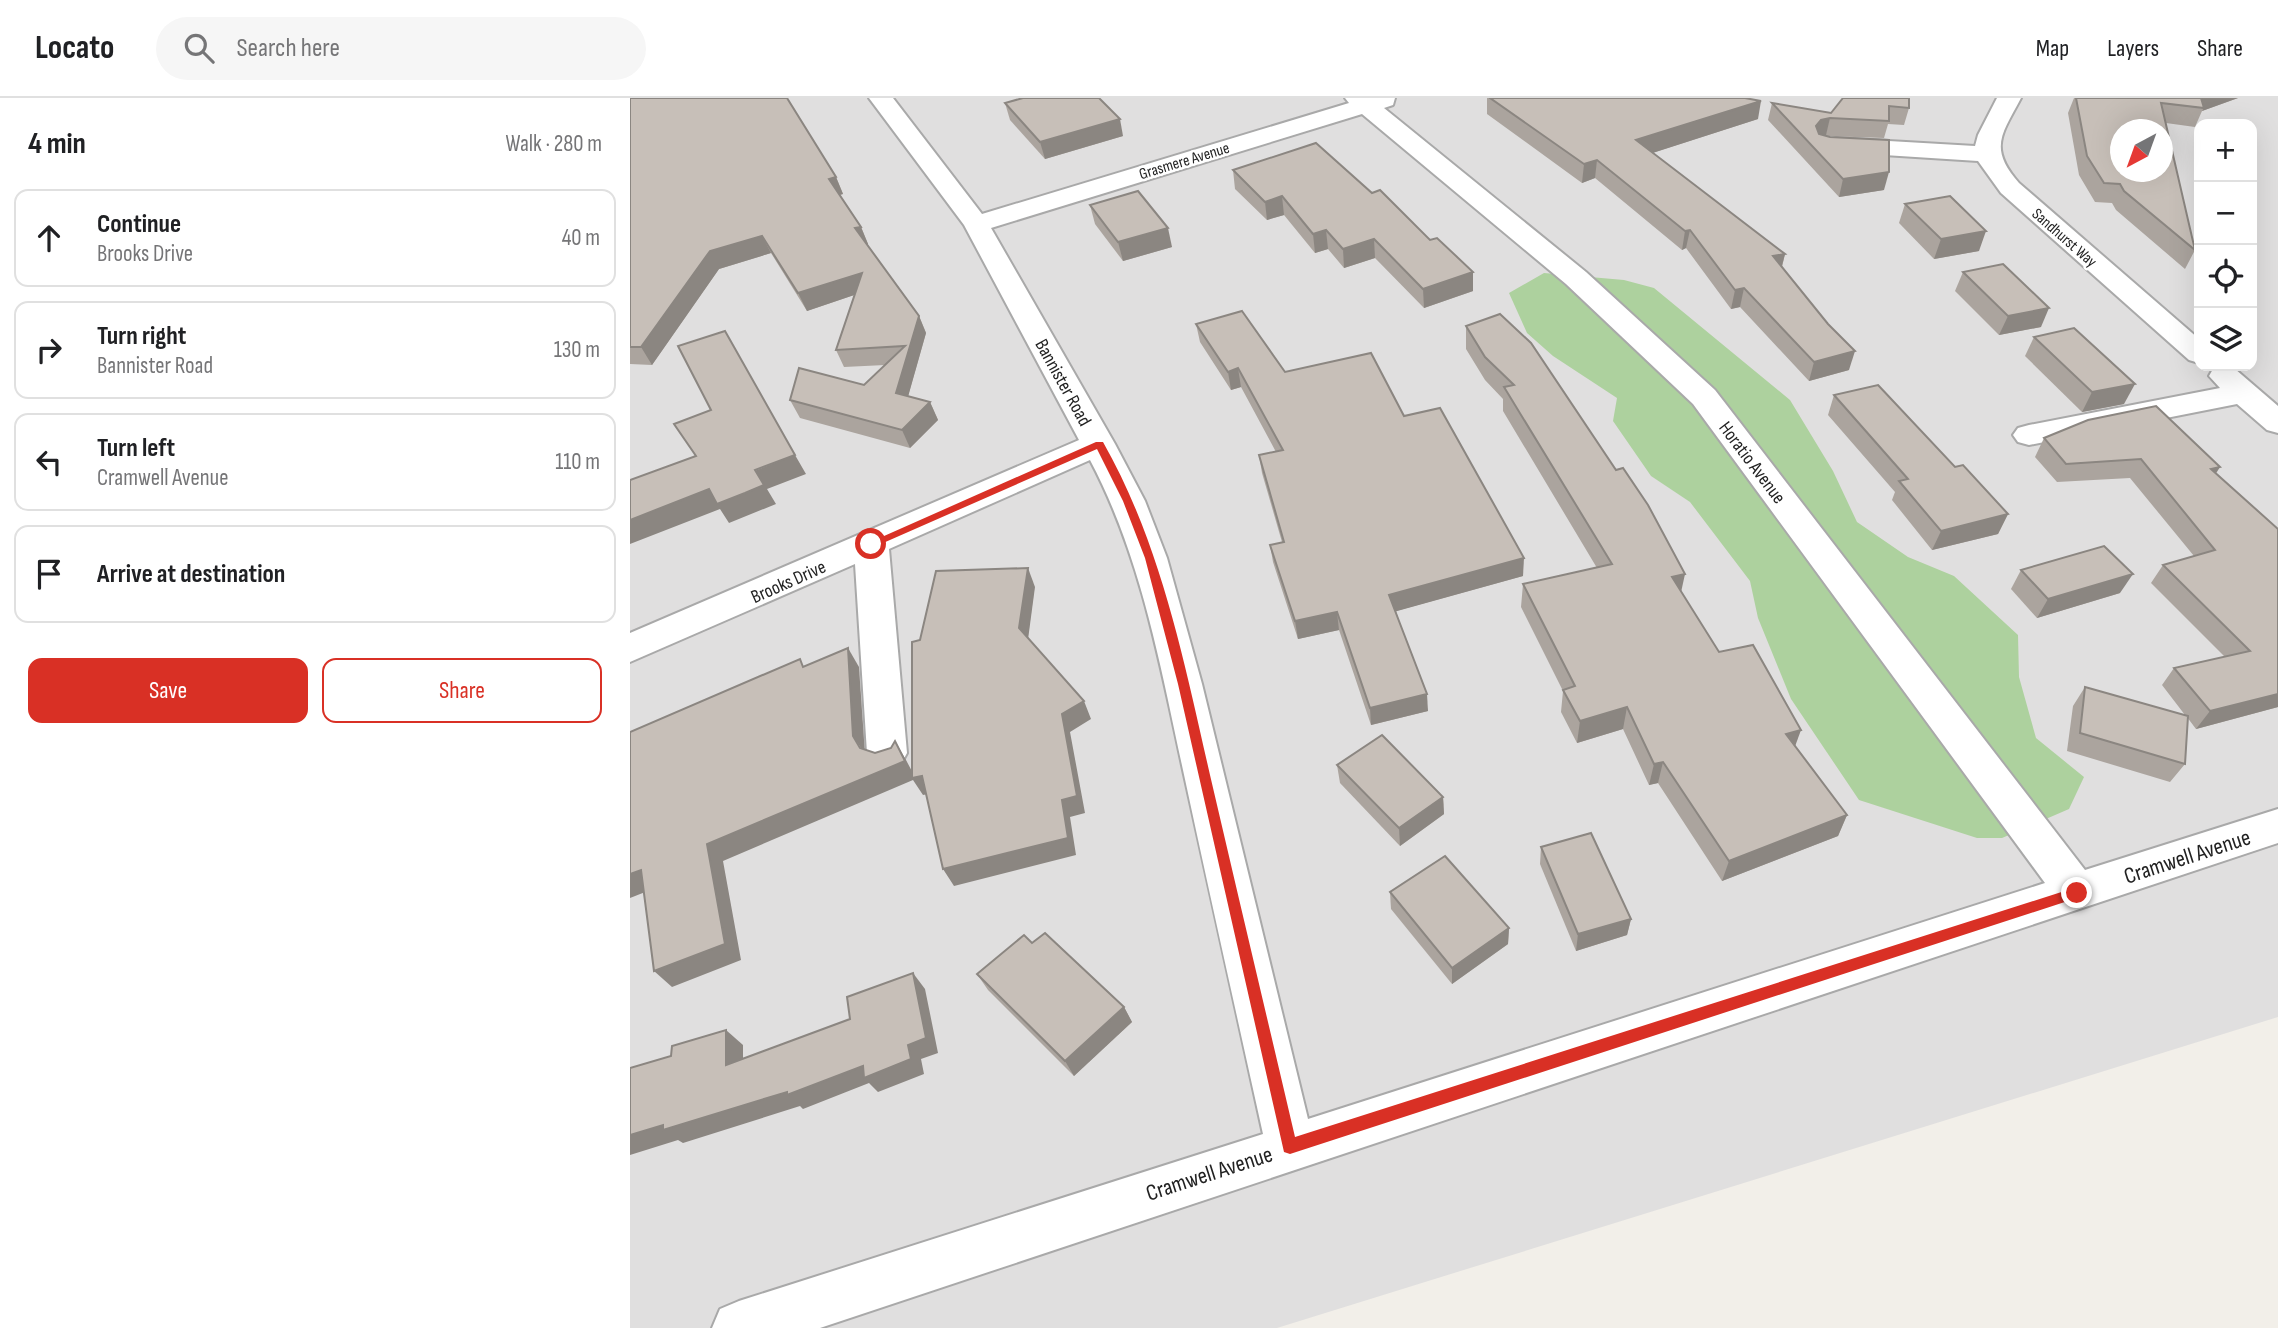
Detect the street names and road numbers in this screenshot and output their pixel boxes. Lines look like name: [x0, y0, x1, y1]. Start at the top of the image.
street label: Grasmere Avenue: [1137, 139, 1232, 184]
street label: Sandhurst Way: [2028, 205, 2100, 271]
street label: Bannister Road: [1029, 335, 1096, 430]
street label: Horatio Avenue: [1714, 417, 1790, 508]
street label: Brooks Drive: [748, 556, 830, 609]
street label: Cramwell Avenue: [2120, 823, 2254, 891]
street label: Cramwell Avenue: [1142, 1140, 1276, 1208]

